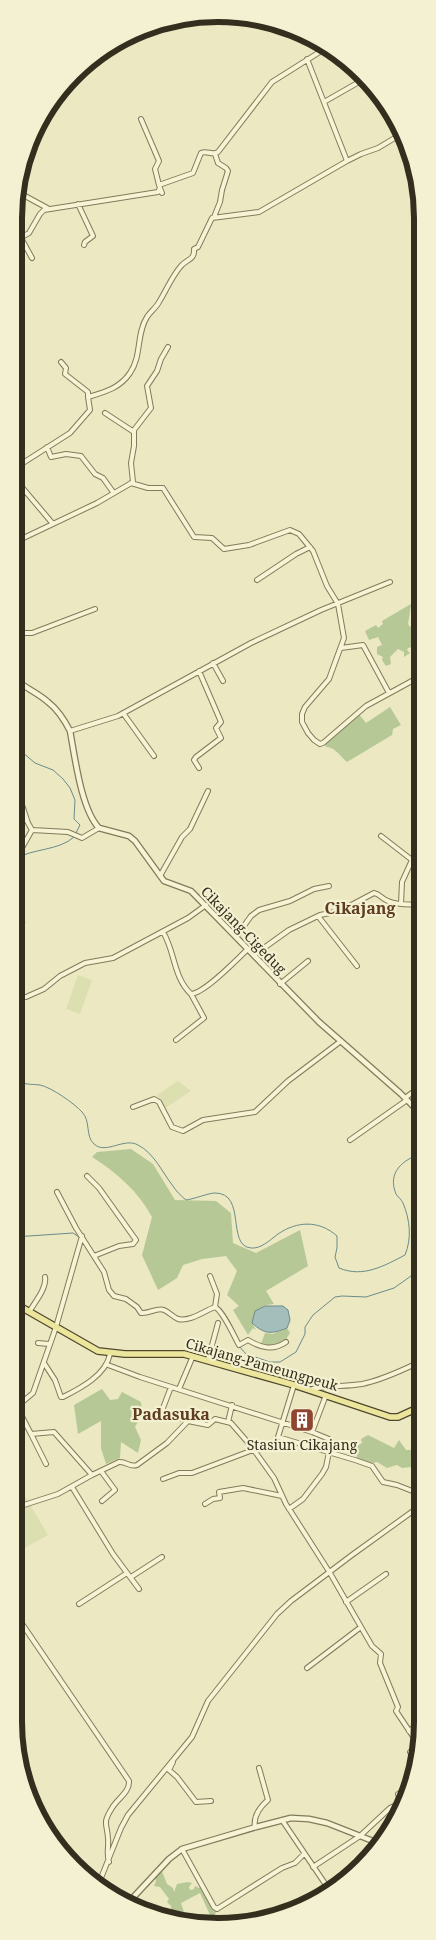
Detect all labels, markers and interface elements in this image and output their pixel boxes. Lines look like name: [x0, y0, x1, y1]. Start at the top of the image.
street label: Cikajang-Cigedug: [197, 882, 291, 978]
district label: Cikajang: [325, 897, 395, 919]
street label: Cikajang-Pameungpeuk: [184, 1333, 341, 1395]
district label: Padasuka: [132, 1403, 210, 1425]
building icon: Stasiun Cikajang: [289, 1407, 315, 1433]
place label: Stasiun Cikajang: [247, 1435, 358, 1454]

